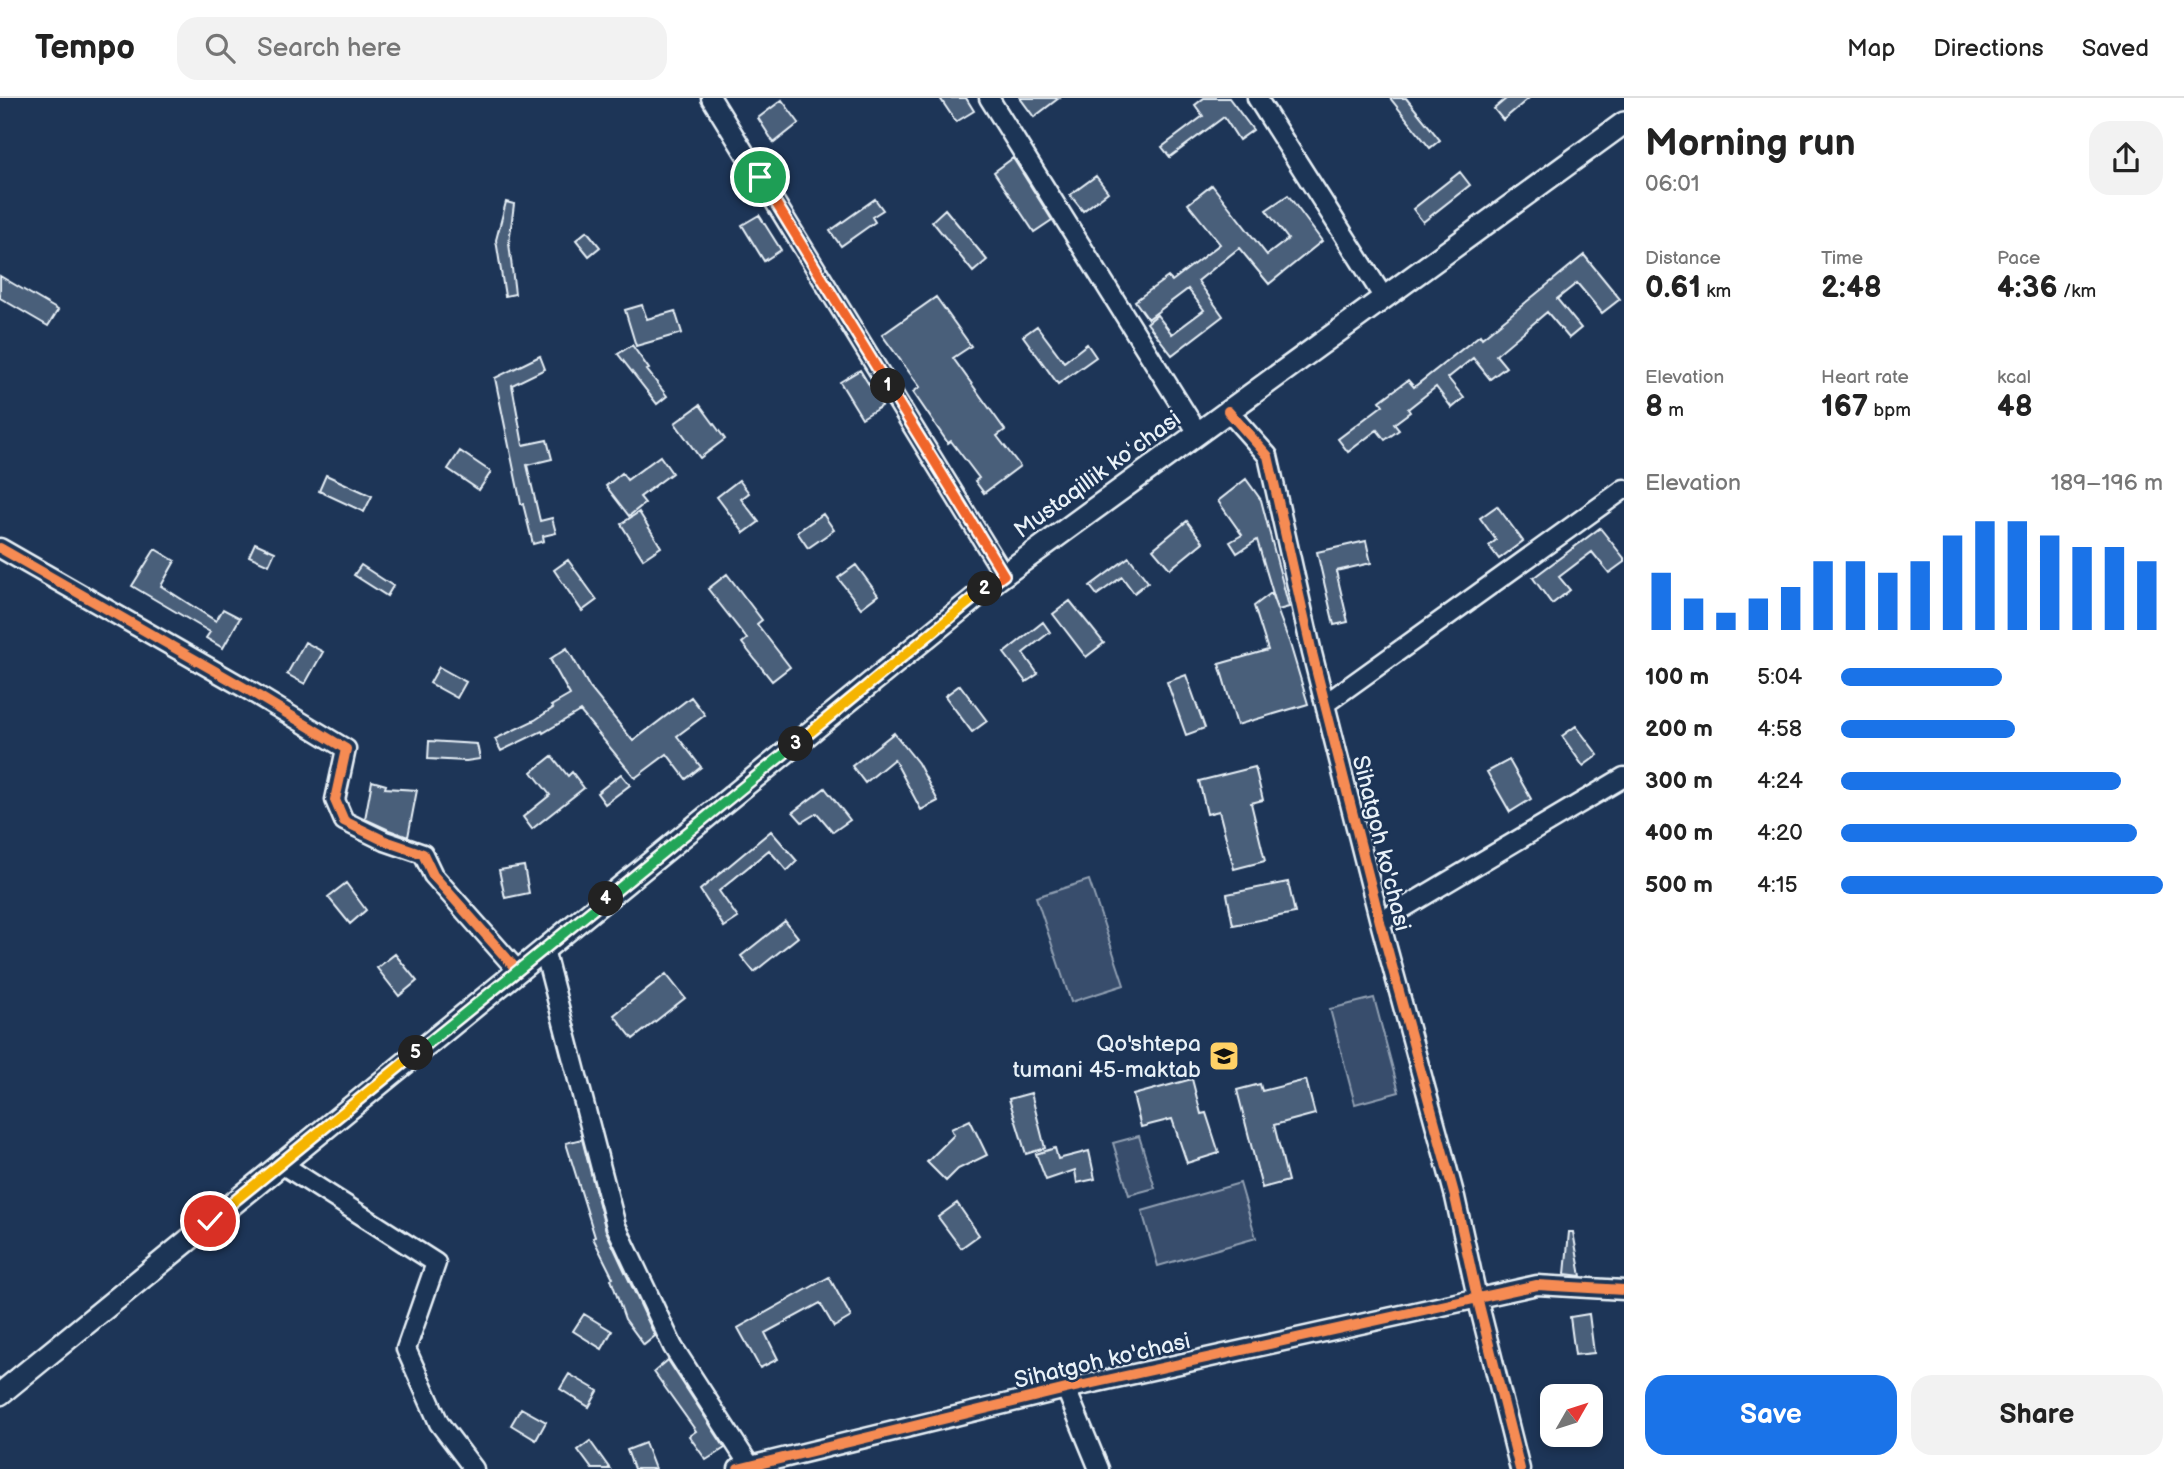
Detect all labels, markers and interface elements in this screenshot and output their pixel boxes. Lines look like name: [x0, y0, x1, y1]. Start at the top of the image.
search box: [177, 17, 667, 80]
text: Tempo: [35, 28, 135, 68]
icon: search: [201, 29, 239, 67]
text: Search here: [257, 33, 401, 64]
text: Map: [1847, 34, 1895, 63]
text: Directions: [1933, 34, 2044, 63]
text: Saved: [2082, 34, 2149, 63]
text: Morning run: [1645, 121, 1856, 166]
button: share: [2089, 121, 2163, 195]
pin: [730, 147, 790, 207]
icon: arrive: [741, 158, 779, 196]
text: 06:01: [1645, 170, 1700, 198]
text: Distance: [1645, 247, 1721, 270]
text: Time: [1821, 247, 1863, 270]
text: Pace: [1997, 247, 2040, 270]
text: 0.61: [1645, 270, 1701, 306]
text: 2:48: [1821, 270, 1882, 306]
text: 4:36: [1997, 270, 2058, 306]
text: km: [1701, 280, 1731, 303]
text: /km: [2058, 280, 2096, 303]
text: Elevation: [1645, 366, 1724, 389]
text: Heart rate: [1821, 366, 1909, 389]
text: kcal: [1997, 366, 2031, 389]
pin: 1: [870, 368, 906, 404]
text: 1: [884, 374, 892, 397]
text: 8: [1645, 389, 1663, 425]
text: 167: [1821, 389, 1868, 425]
text: 48: [1997, 389, 2033, 425]
text: m: [1663, 399, 1684, 422]
text: bpm: [1868, 399, 1911, 422]
street label: Mustaqillik koʻchasi: [1009, 405, 1186, 545]
text: Elevation: [1645, 469, 1741, 497]
text: 189–196 m: [2051, 469, 2163, 497]
pin: 2: [968, 572, 1002, 606]
text: 2: [979, 577, 990, 600]
text: 100 m: [1645, 663, 1709, 691]
text: 5:04: [1757, 663, 1802, 691]
text: 200 m: [1645, 715, 1713, 743]
text: 4:58: [1757, 715, 1802, 743]
pin: 3: [778, 726, 814, 762]
text: 3: [790, 732, 801, 755]
street label: Sihatgoh ko'chasi: [1346, 753, 1416, 934]
text: 300 m: [1645, 767, 1713, 795]
text: 4:24: [1757, 767, 1803, 795]
text: 400 m: [1645, 819, 1713, 847]
text: 4:20: [1757, 819, 1803, 847]
text: 500 m: [1645, 871, 1713, 899]
text: 4:15: [1757, 871, 1798, 899]
pin: 4: [588, 882, 624, 916]
text: 4: [600, 887, 611, 910]
place label: Qo'shtepa tumani 45-maktab: [1013, 1030, 1201, 1084]
pin: 5: [398, 1035, 434, 1070]
school or university icon: Qo'shtepa tumani 45-maktab: [1207, 1039, 1241, 1073]
text: 5: [410, 1041, 421, 1064]
pin: [180, 1191, 240, 1251]
icon: check: [191, 1202, 229, 1240]
street label: Sihatgoh ko'chasi: [1011, 1327, 1193, 1395]
button: Save: [1645, 1375, 1897, 1455]
button: Share: [1911, 1375, 2163, 1455]
north arrow: [1540, 1384, 1603, 1447]
map controls: [1540, 1384, 1603, 1447]

